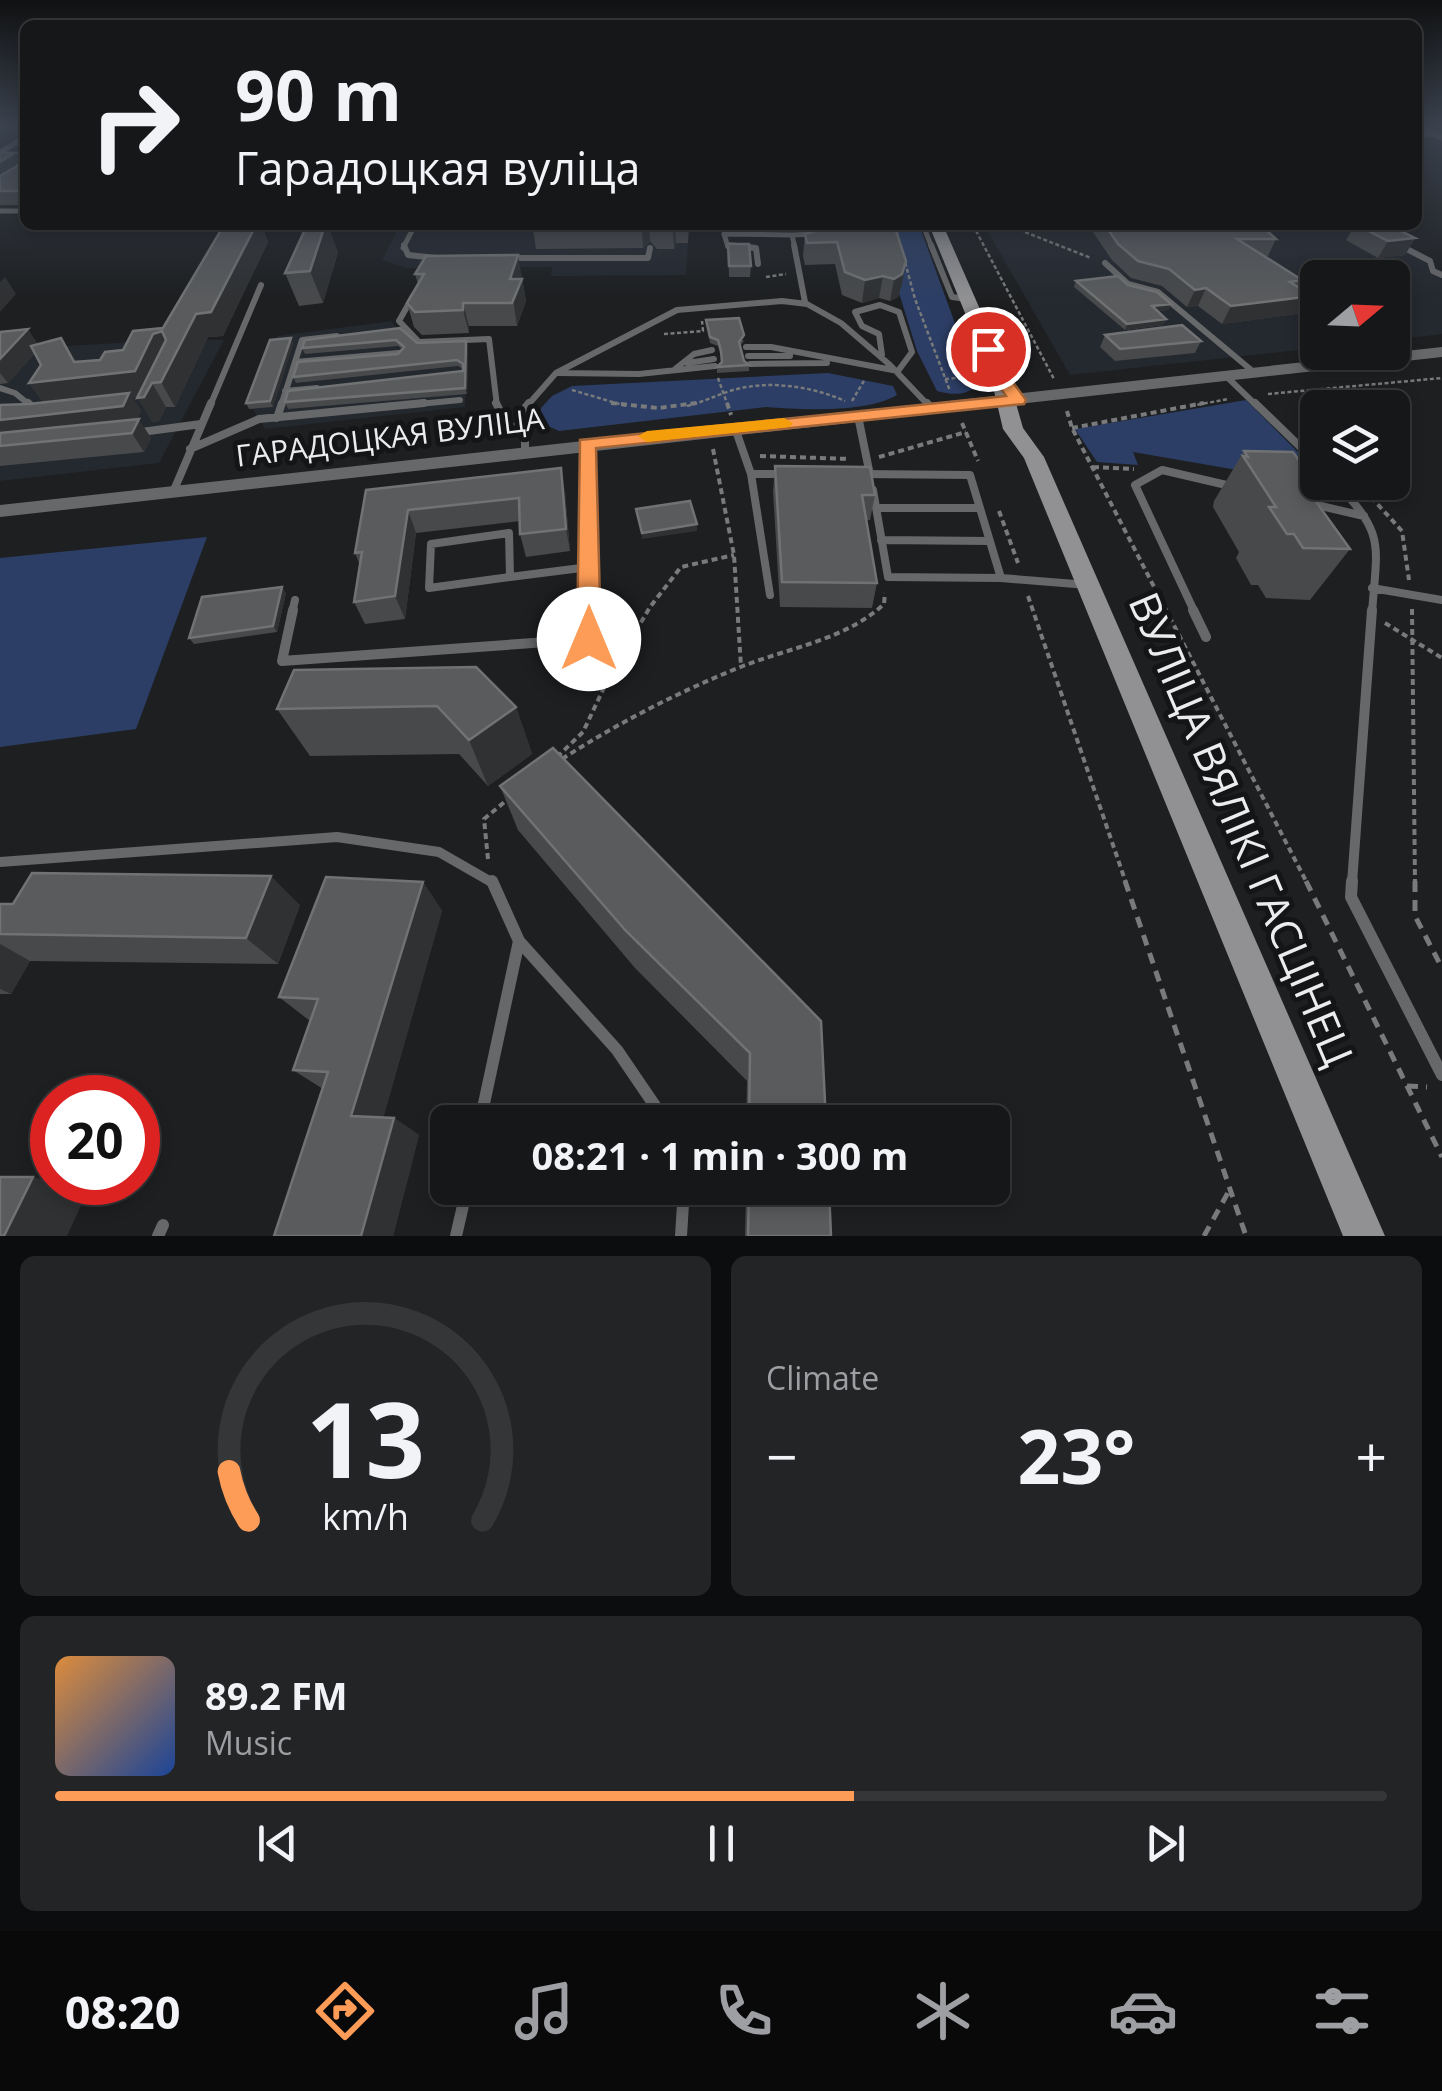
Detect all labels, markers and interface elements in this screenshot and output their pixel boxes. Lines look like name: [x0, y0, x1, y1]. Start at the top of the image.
text: 90 m: [235, 46, 402, 142]
icon: right: [70, 60, 200, 190]
text: Гарадоцкая вуліца: [235, 137, 641, 198]
north arrow: [1300, 260, 1410, 370]
map controls: [1300, 260, 1410, 500]
pin: [946, 307, 1031, 392]
icon: arrive: [961, 322, 1016, 377]
button: layers: [1300, 390, 1410, 500]
street label: ГАРАДОЦКАЯ ВУЛІЦА: [233, 397, 546, 476]
street label: ВУЛІЦА ВЯЛІКІ ГАСЦІНЕЦ: [1117, 583, 1368, 1074]
position arrow: [537, 587, 641, 691]
speed limit sign: 20: [30, 1075, 160, 1205]
text: 08:21 · 1 min · 300 m: [532, 1129, 908, 1181]
text: Climate: [766, 1356, 879, 1399]
text: 13: [306, 1367, 425, 1508]
text: 23°: [1018, 1404, 1135, 1506]
text: −: [766, 1418, 797, 1493]
text: +: [1356, 1418, 1387, 1493]
text: km/h: [322, 1492, 409, 1540]
text: 89.2 FM: [205, 1669, 348, 1721]
text: Music: [205, 1721, 292, 1764]
icon: previous: [250, 1816, 305, 1871]
icon: pause: [694, 1816, 749, 1871]
icon: next: [1138, 1816, 1193, 1871]
icon: directions: [310, 1976, 380, 2046]
icon: music: [509, 1976, 579, 2046]
icon: phone: [709, 1976, 779, 2046]
icon: climate: [908, 1976, 978, 2046]
icon: car: [1108, 1976, 1178, 2046]
icon: filters: [1307, 1976, 1377, 2046]
text: 08:20: [65, 1981, 180, 2042]

